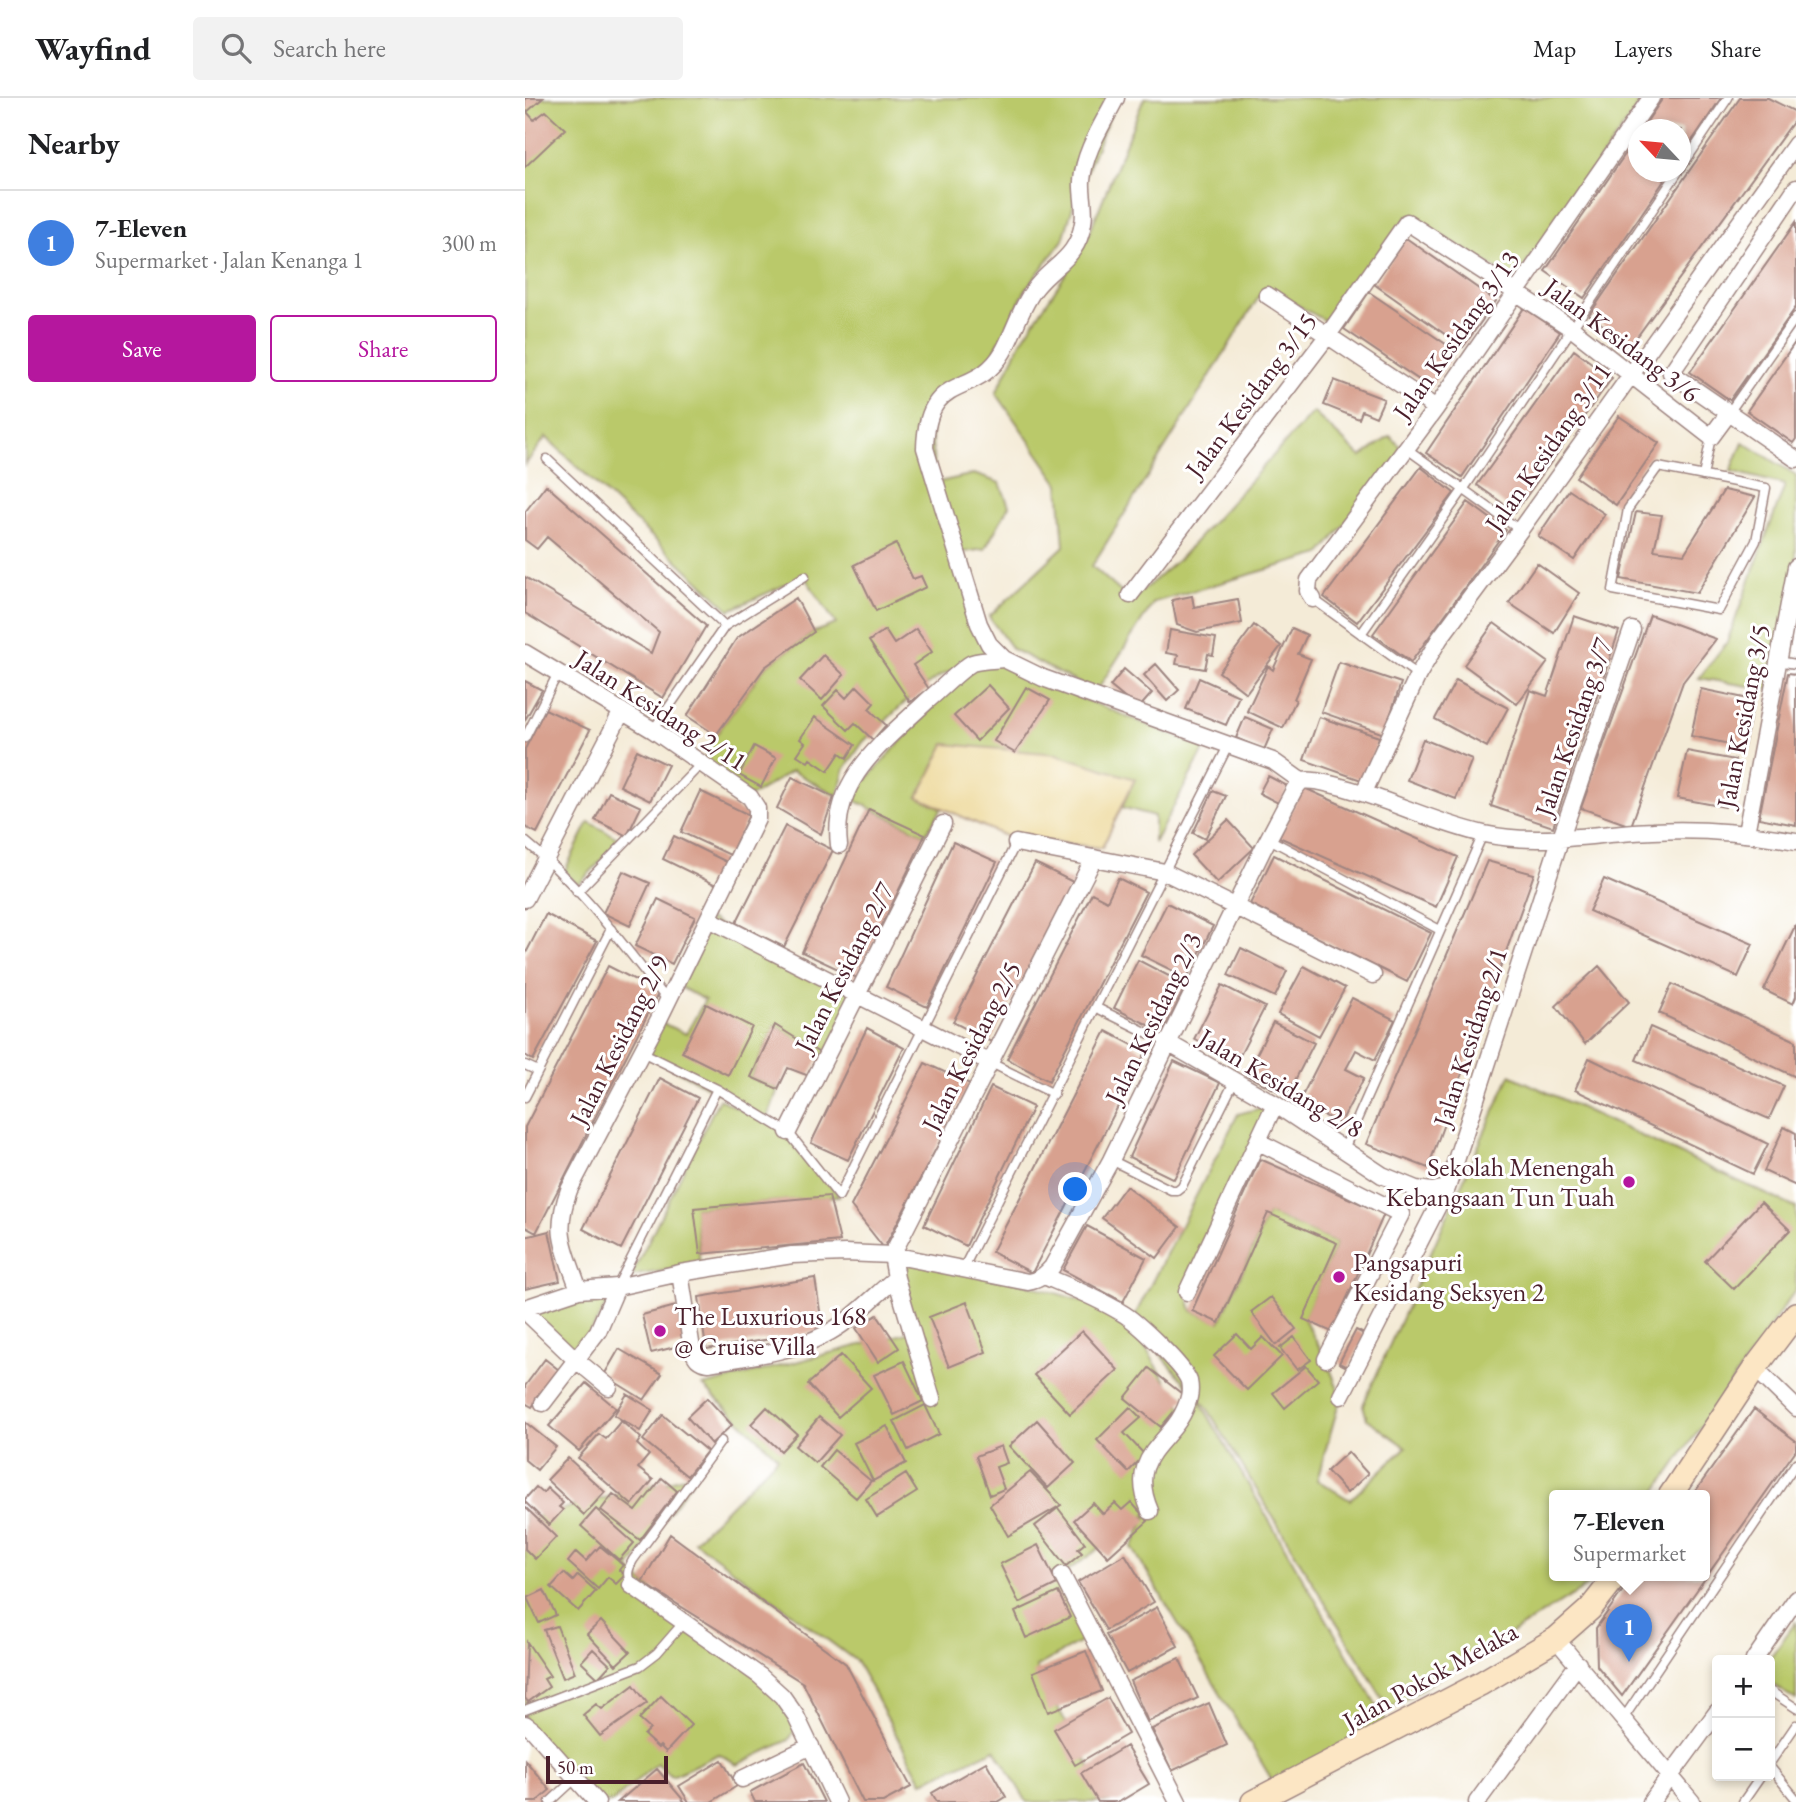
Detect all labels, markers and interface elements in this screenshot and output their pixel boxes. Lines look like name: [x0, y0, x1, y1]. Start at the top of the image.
search box: [193, 17, 683, 80]
text: Wayfind: [35, 27, 151, 70]
icon: search: [217, 29, 255, 67]
text: Search here: [273, 31, 386, 65]
text: Map: [1533, 33, 1576, 64]
text: Layers: [1614, 33, 1673, 64]
text: Share: [1711, 33, 1761, 64]
north arrow: [1628, 119, 1691, 182]
text: Nearby: [28, 124, 120, 163]
text: 7-Eleven: [95, 211, 187, 245]
text: 1: [45, 228, 57, 258]
text: 300 m: [441, 228, 497, 258]
street label: Jalan Kesidang 3/13: [1384, 244, 1527, 428]
text: Supermarket · Jalan Kenanga 1: [95, 245, 363, 275]
street label: Jalan Kesidang 3/6: [1536, 269, 1707, 410]
street label: Jalan Kesidang 3/15: [1176, 305, 1324, 486]
button: Save: [28, 315, 256, 382]
button: Share: [270, 315, 497, 382]
street label: Jalan Kesidang 3/11: [1476, 356, 1619, 540]
street label: Jalan Kesidang 3/5: [1708, 621, 1777, 813]
street label: Jalan Kesidang 3/7: [1526, 633, 1620, 823]
street label: Jalan Kesidang 2/11: [567, 640, 754, 778]
street label: Jalan Kesidang 2/7: [786, 876, 902, 1060]
street label: Jalan Kesidang 2/3: [1096, 927, 1209, 1111]
street label: Jalan Kesidang 2/1: [1424, 943, 1515, 1133]
street label: Jalan Kesidang 2/9: [561, 949, 677, 1133]
street label: Jalan Kesidang 2/5: [913, 955, 1028, 1139]
street label: Jalan Kesidang 2/8: [1191, 1019, 1370, 1146]
place label: Sekolah Menengah Kebangsaan Tun Tuah: [1386, 1150, 1615, 1214]
your location: [1058, 1172, 1092, 1206]
marker: Sekolah Menengah Kebangsaan Tun Tuah: [1621, 1174, 1637, 1190]
place label: Pangsapuri Kesidang Seksyen 2: [1353, 1245, 1545, 1309]
marker: Pangsapuri Kesidang Seksyen 2: [1331, 1269, 1347, 1285]
place label: The Luxurious 168 @ Cruise Villa: [674, 1299, 867, 1363]
marker: The Luxurious 168 @ Cruise Villa: [652, 1323, 668, 1339]
popup: [1549, 1490, 1710, 1581]
text: 7-Eleven: [1573, 1504, 1665, 1538]
text: Supermarket: [1573, 1538, 1686, 1568]
pin: 1: [1606, 1604, 1652, 1662]
street label: Jalan Pokok Melaka: [1335, 1614, 1524, 1739]
map controls: [1712, 1655, 1775, 1781]
button: +: [1712, 1655, 1775, 1718]
button: −: [1712, 1718, 1775, 1781]
scale bar: [546, 1753, 669, 1785]
text: 50 m: [557, 1755, 594, 1780]

